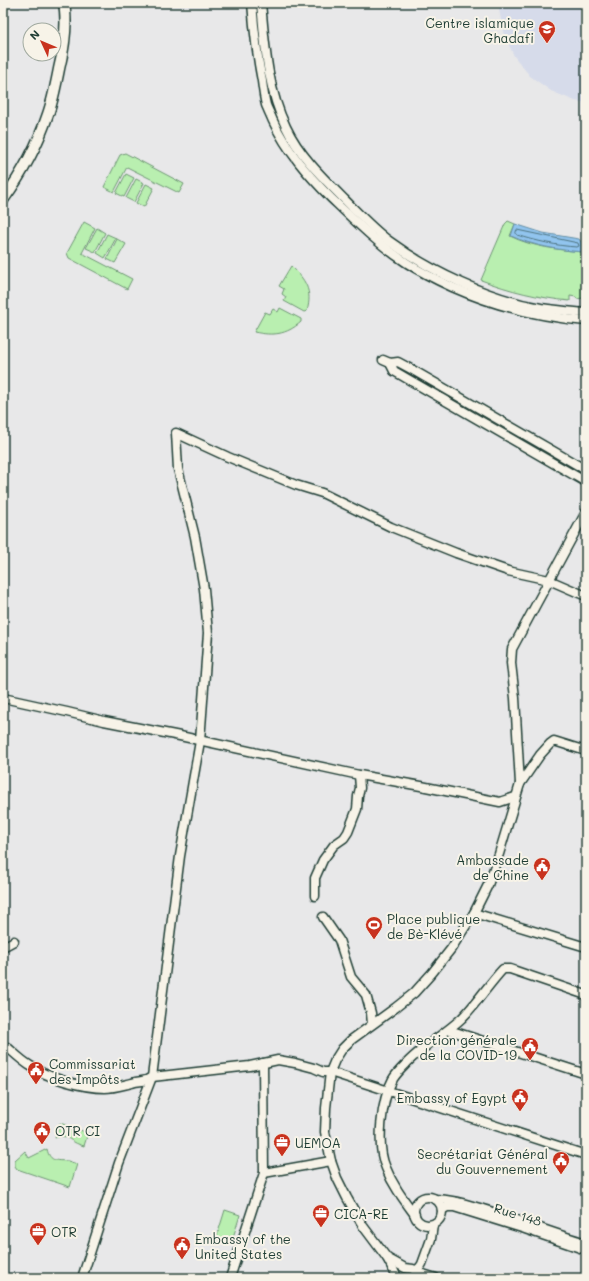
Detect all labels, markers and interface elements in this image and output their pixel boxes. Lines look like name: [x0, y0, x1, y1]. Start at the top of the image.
place label: Centre islamique Ghadafi: [426, 14, 534, 46]
school or university icon: Centre islamique Ghadafi: [537, 19, 557, 44]
north arrow: [22, 22, 62, 62]
text: N: [26, 26, 43, 43]
place label: Ambassade de Chine: [456, 851, 529, 883]
public building icon: Ambassade de Chine: [532, 856, 552, 881]
place label: Place publique de Bè-Klévé: [387, 910, 480, 942]
sports icon: Place publique de Bè-Klévé: [364, 915, 384, 940]
place label: Direction générale de la COVID-19: [396, 1031, 517, 1063]
public building icon: Direction générale de la COVID-19: [520, 1036, 540, 1061]
place label: Commissariat des Impôts: [49, 1055, 136, 1087]
public building icon: Commissariat des Impôts: [26, 1060, 46, 1085]
public building icon: Embassy of Egypt: [510, 1087, 530, 1112]
place label: Embassy of Egypt: [397, 1089, 507, 1106]
public building icon: OTR CI: [32, 1120, 52, 1145]
place label: OTR CI: [55, 1122, 100, 1139]
office icon: UEMOA: [272, 1132, 292, 1157]
place label: UEMOA: [295, 1134, 341, 1151]
place label: Secrétariat Général du Gouvernement: [417, 1145, 548, 1177]
public building icon: Secrétariat Général du Gouvernement: [551, 1150, 571, 1175]
street label: Rue 148: [492, 1199, 544, 1229]
office icon: CICA-RE: [311, 1203, 331, 1228]
place label: CICA-RE: [334, 1205, 389, 1222]
office icon: OTR: [28, 1221, 48, 1246]
place label: OTR: [51, 1223, 77, 1240]
place label: Embassy of the United States: [195, 1230, 291, 1262]
public building icon: Embassy of the United States: [172, 1235, 192, 1260]

